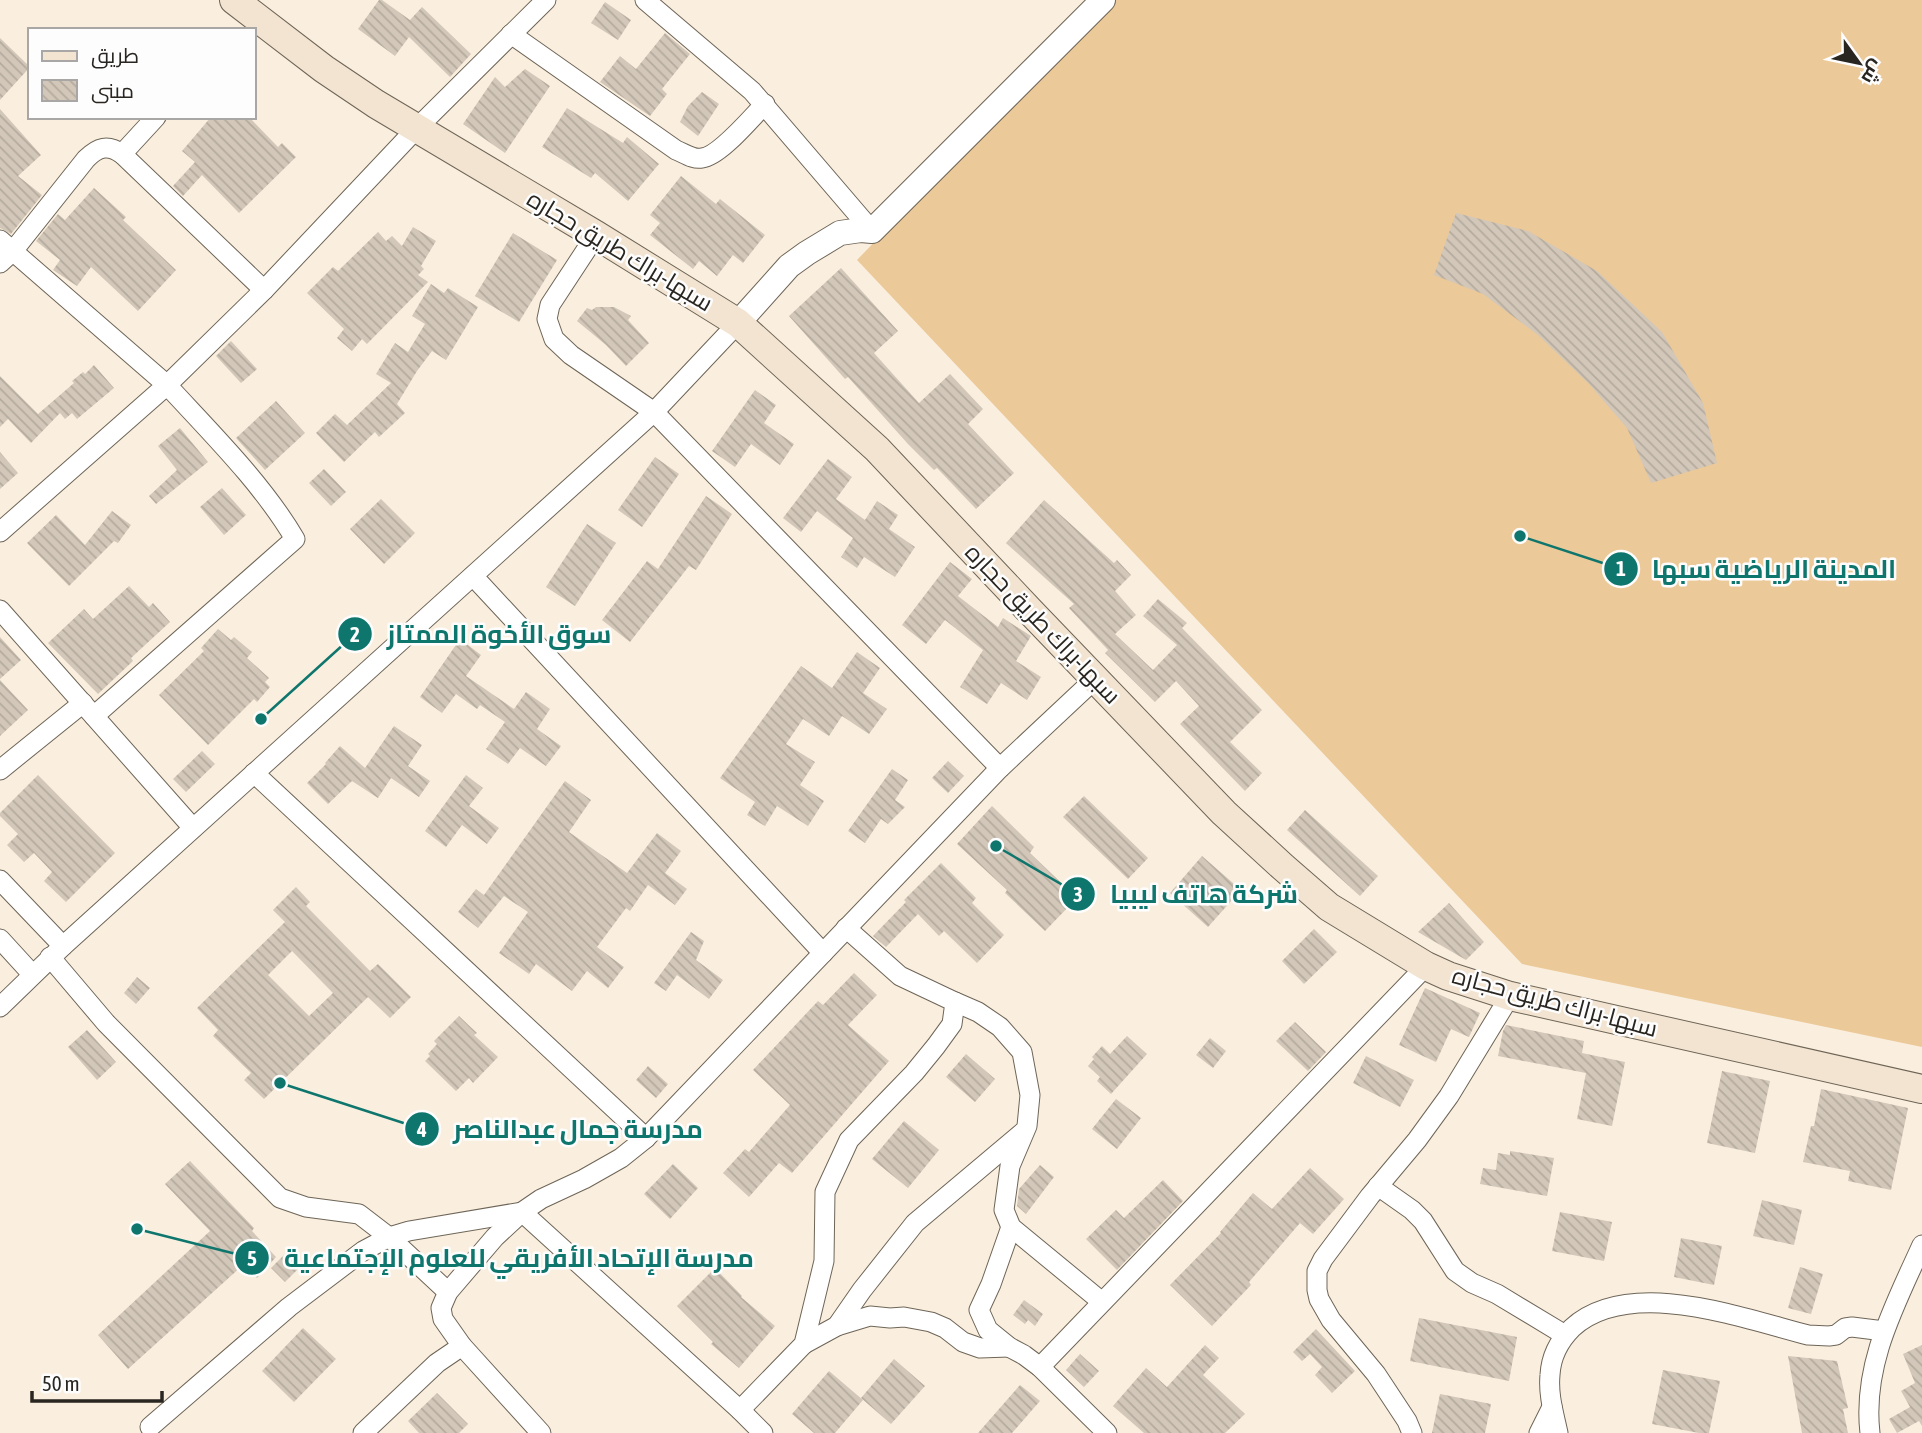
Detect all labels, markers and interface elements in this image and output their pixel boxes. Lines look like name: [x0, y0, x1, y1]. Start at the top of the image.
legend: [28, 28, 256, 119]
north arrow: [1824, 28, 1894, 98]
text: طريق: [91, 43, 139, 69]
text: ش: [1857, 55, 1889, 88]
text: مبنى: [91, 78, 134, 104]
street label: سبها-براك طريق حجاره: [522, 185, 718, 318]
street label: سبها-براك طريق حجاره: [959, 538, 1126, 710]
callout: المدينة الرياضية سبها: [1603, 545, 1910, 592]
text: المدينة الرياضية سبها: [1652, 554, 1896, 585]
text: 1: [1616, 556, 1626, 580]
callout: سوق الأخوة الممتاز: [337, 611, 625, 658]
text: سوق الأخوة الممتاز: [386, 619, 611, 650]
text: 2: [350, 622, 360, 646]
callout: شركة هاتف ليبيا: [1061, 871, 1312, 918]
text: شركة هاتف ليبيا: [1110, 879, 1298, 909]
text: 3: [1073, 882, 1083, 906]
street label: سبها-براك طريق حجاره: [1449, 961, 1661, 1044]
callout: مدرسة جمال عبدالناصر: [404, 1106, 717, 1153]
text: مدرسة جمال عبدالناصر: [452, 1114, 703, 1145]
text: 4: [416, 1117, 427, 1141]
callout: مدرسة الإتحاد الأفريقي للعلوم الإجتماعية: [235, 1235, 768, 1282]
text: مدرسة الإتحاد الأفريقي للعلوم الإجتماعية: [284, 1243, 754, 1279]
text: 5: [247, 1246, 257, 1270]
scale bar: [32, 1360, 161, 1404]
text: 50 m: [42, 1371, 80, 1395]

